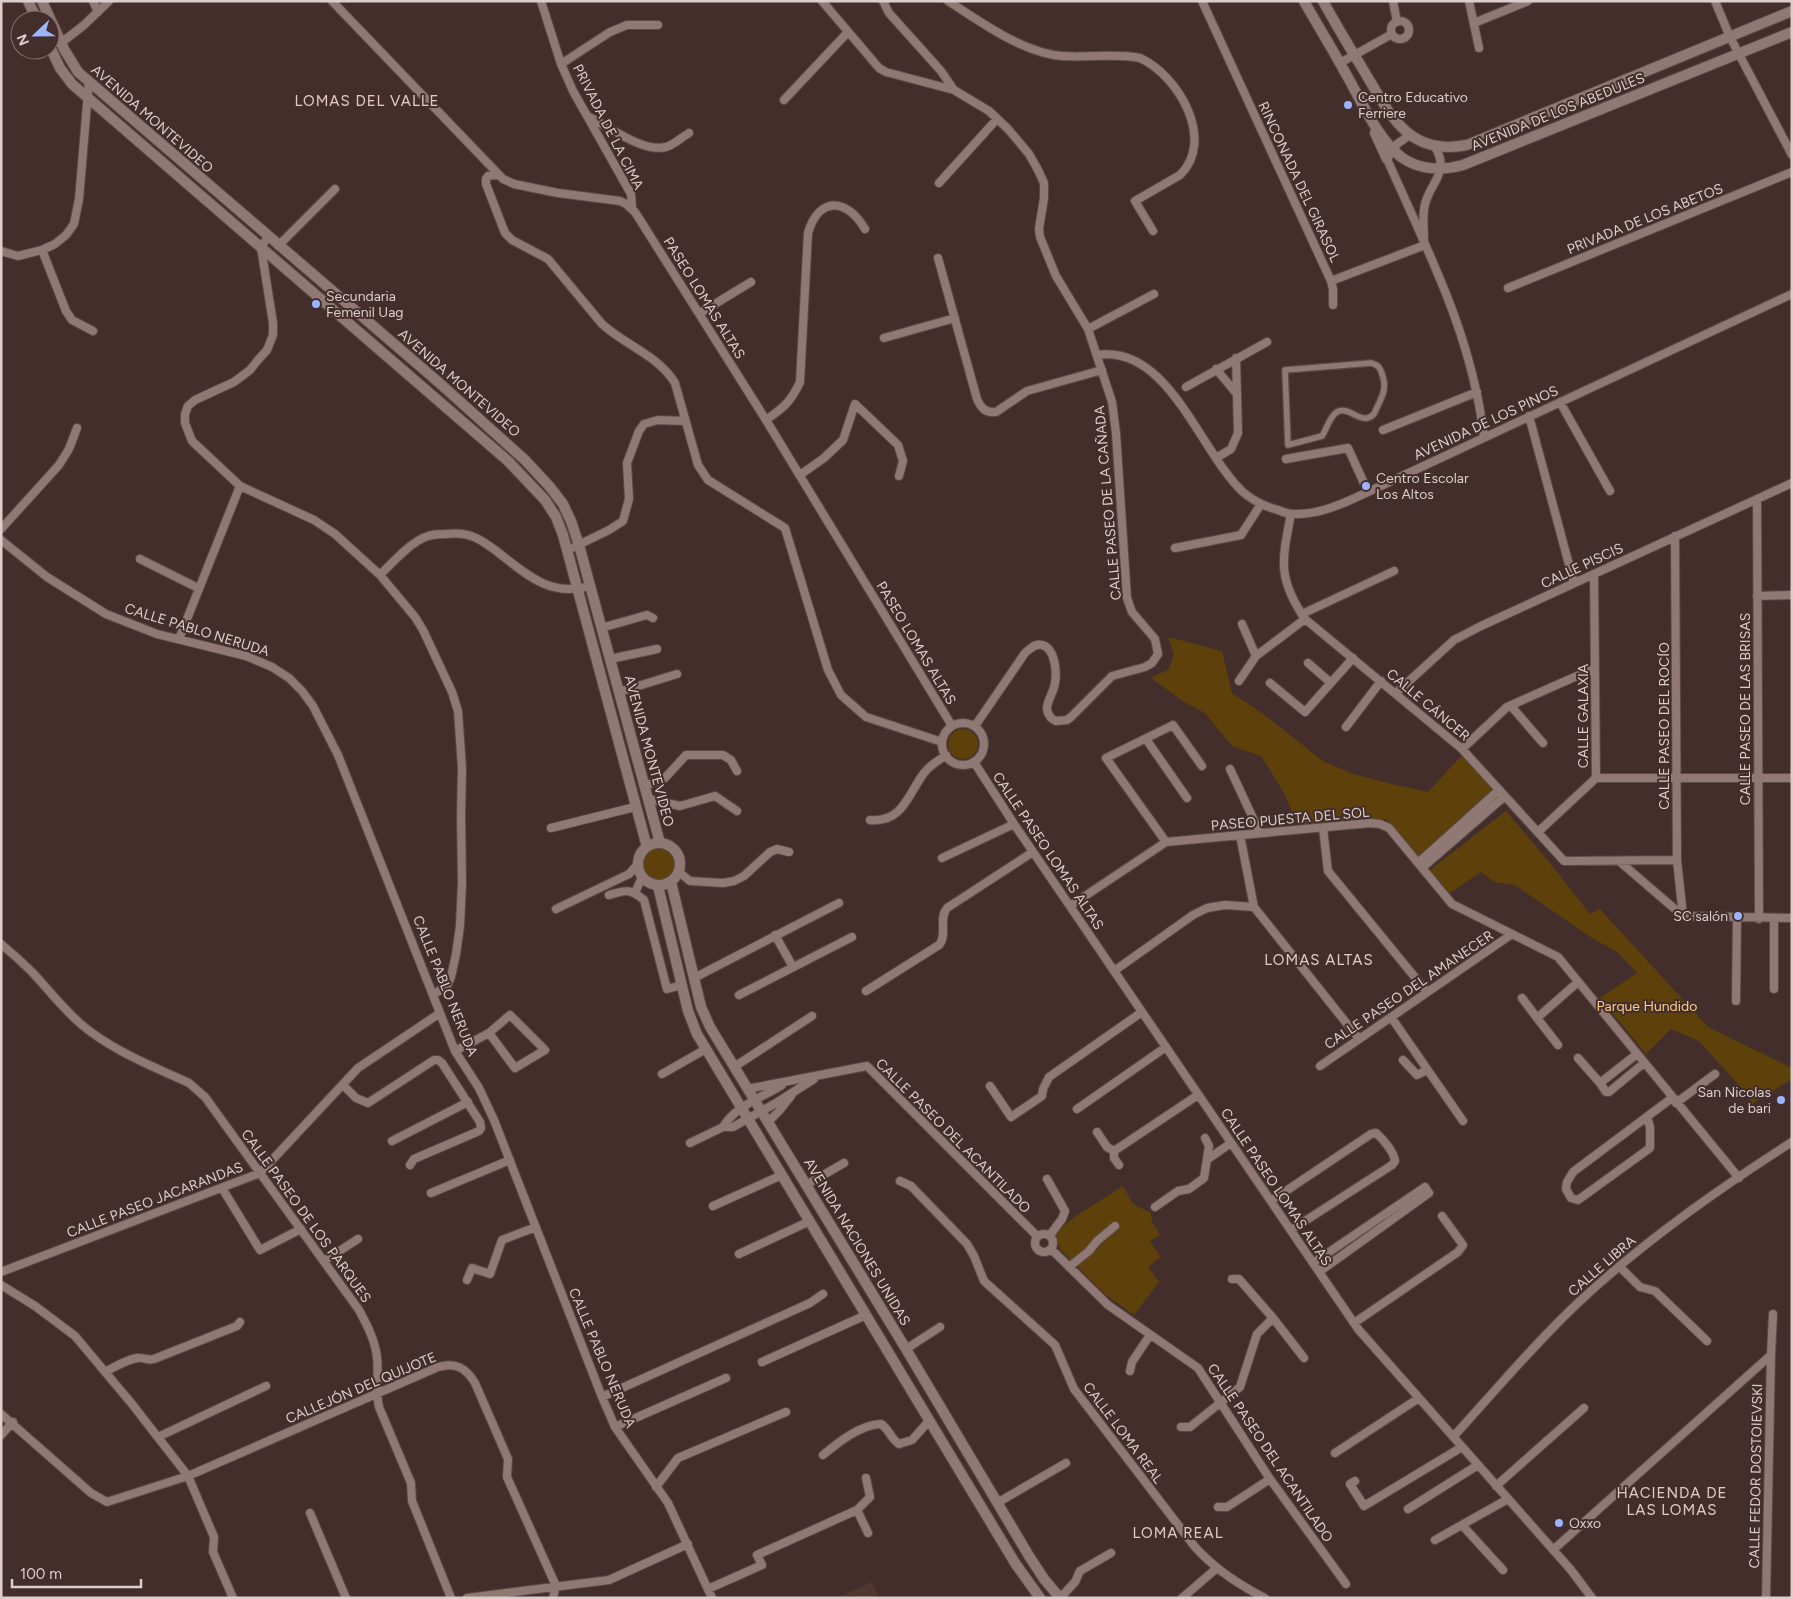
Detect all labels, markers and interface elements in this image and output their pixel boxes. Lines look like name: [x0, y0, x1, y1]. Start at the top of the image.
north arrow: [10, 10, 60, 60]
text: N: [14, 31, 33, 48]
street label: AVENIDA MONTEVIDEO: [88, 61, 217, 177]
street label: PRIVADA DE LA CIMA: [569, 61, 647, 193]
street label: AVENIDA DE LOS ABEDULES: [1469, 69, 1647, 155]
place label: Centro Educativo Ferriere: [1358, 89, 1468, 122]
district label: LOMAS DEL VALLE: [294, 92, 440, 110]
street label: RINCONADA DEL GIRASOL: [1254, 99, 1344, 266]
marker: Centro Educativo Ferriere: [1342, 99, 1354, 111]
street label: PRIVADA DE LOS ABETOS: [1565, 180, 1725, 258]
street label: PASEO LOMAS ALTAS: [660, 234, 748, 362]
place label: Secundaria Femenil Uag: [326, 288, 404, 321]
marker: Secundaria Femenil Uag: [310, 298, 322, 310]
street label: AVENIDA MONTEVIDEO: [395, 325, 524, 441]
street label: AVENIDA DE LOS PINOS: [1411, 382, 1561, 464]
street label: CALLE PASEO DE LA CAÑADA: [1091, 404, 1125, 601]
place label: Centro Escolar Los Altos: [1376, 470, 1469, 503]
marker: Centro Escolar Los Altos: [1360, 480, 1372, 492]
street label: CALLE PISCIS: [1538, 540, 1626, 592]
street label: PASEO LOMAS ALTAS: [873, 578, 959, 708]
street label: CALLE PABLO NERUDA: [123, 600, 272, 660]
street label: CALLE PASEO DE LAS BRISAS: [1737, 613, 1754, 805]
street label: CALLE PASEO DEL ROCÍO: [1656, 642, 1673, 810]
street label: CALLE GALAXIA: [1575, 663, 1592, 768]
street label: CALLE CÁNCER: [1383, 665, 1473, 745]
street label: AVENIDA MONTEVIDEO: [621, 674, 677, 829]
street label: CALLE PASEO LOMAS ALTAS: [989, 769, 1107, 933]
street label: PASEO PUESTA DEL SOL: [1210, 804, 1371, 834]
place label: SC salón: [1673, 908, 1728, 925]
marker: SC salón: [1732, 910, 1744, 922]
street label: CALLE PABLO NERUDA: [409, 913, 481, 1059]
street label: CALLE PASEO DEL AMANECER: [1321, 927, 1497, 1053]
district label: LOMAS ALTAS: [1264, 951, 1374, 969]
park label: Parque Hundido: [1597, 998, 1697, 1015]
street label: CALLE PASEO DEL ACANTILADO: [872, 1055, 1034, 1217]
place label: San Nicolas de bari: [1697, 1084, 1771, 1117]
marker: San Nicolas de bari: [1775, 1094, 1787, 1106]
street label: CALLE PASEO LOMAS ALTAS: [1217, 1105, 1335, 1269]
street label: CALLE PASEO DE LOS PARQUES: [237, 1126, 375, 1306]
street label: AVENIDA NACIONES UNIDAS: [800, 1155, 914, 1329]
street label: CALLE PASEO JACARANDAS: [64, 1158, 246, 1242]
street label: CALLE LIBRA: [1565, 1232, 1640, 1300]
street label: CALLE PABLO NERUDA: [565, 1286, 639, 1431]
street label: CALLEJÓN DEL QUIJOTE: [283, 1349, 439, 1427]
street label: CALLE PASEO DEL ACANTILADO: [1204, 1360, 1336, 1546]
street label: CALLE LOMA REAL: [1079, 1379, 1167, 1488]
street label: CALLE FEDOR DOSTOIEVSKI: [1746, 1383, 1766, 1569]
district label: HACIENDA DE LAS LOMAS: [1617, 1484, 1727, 1519]
place label: Oxxo: [1569, 1515, 1601, 1532]
marker: Oxxo: [1553, 1517, 1565, 1529]
district label: LOMA REAL: [1133, 1524, 1223, 1542]
scale bar: [12, 1556, 141, 1588]
text: 100 m: [20, 1565, 62, 1583]

